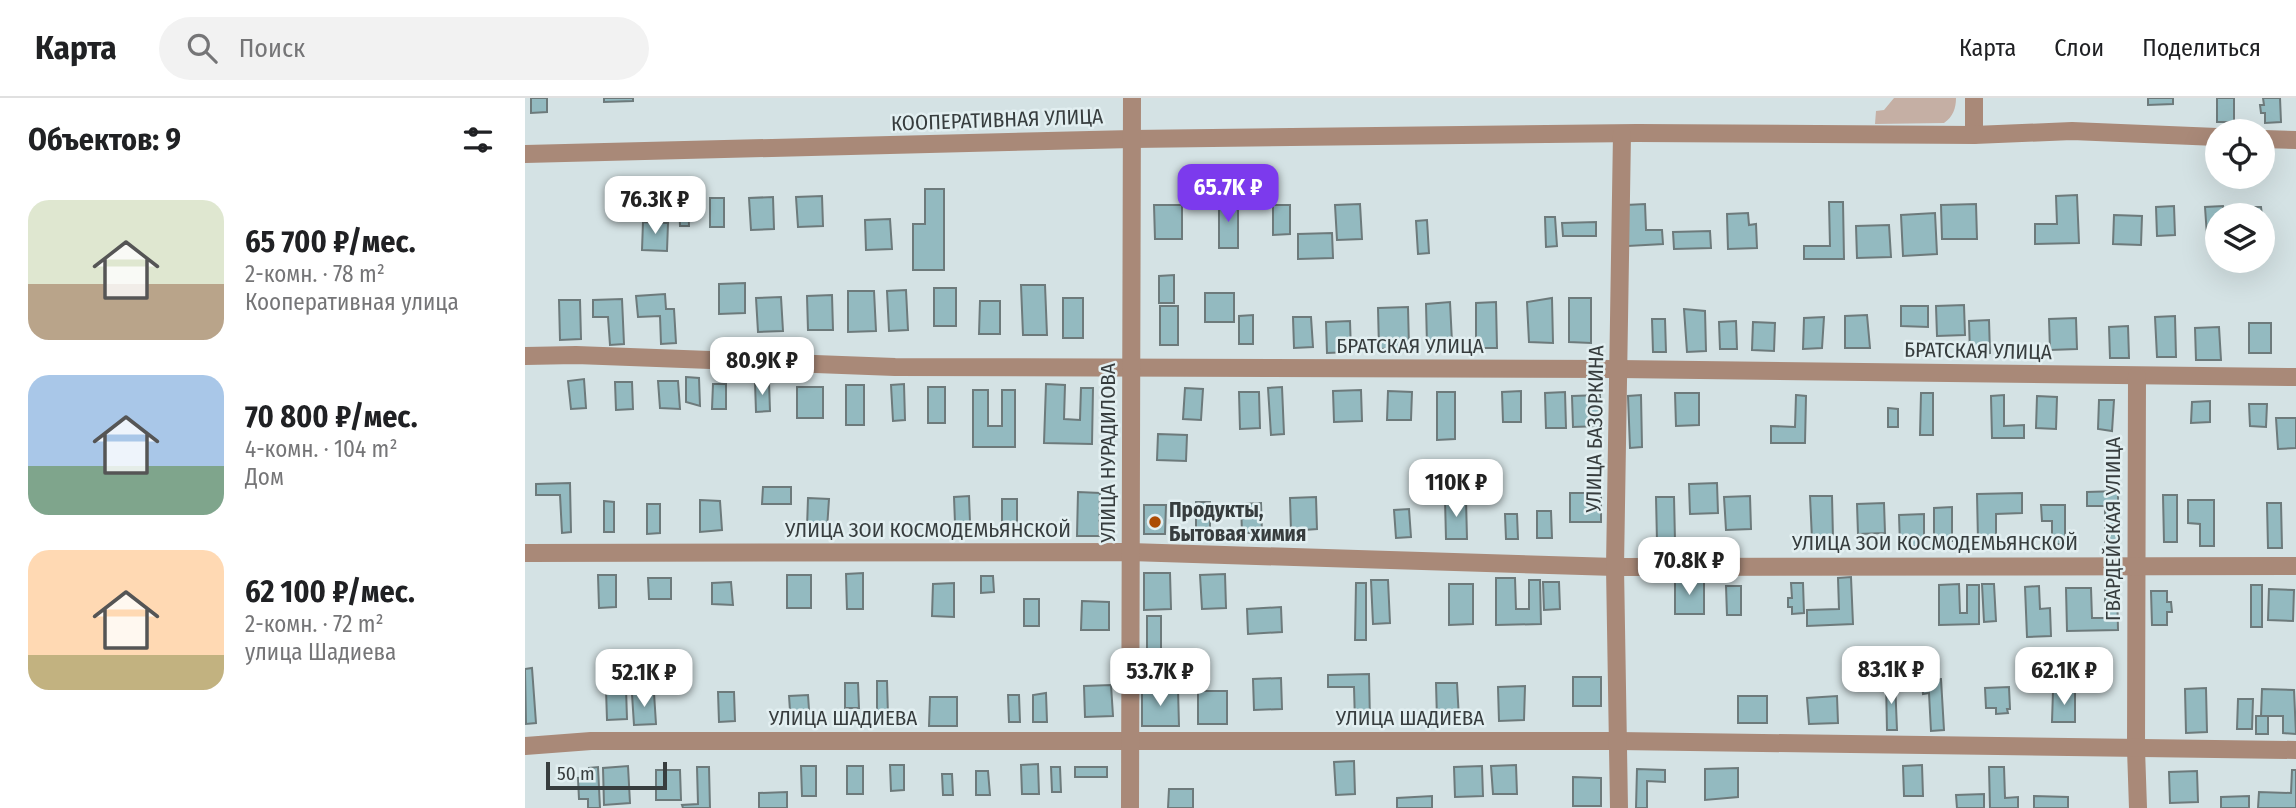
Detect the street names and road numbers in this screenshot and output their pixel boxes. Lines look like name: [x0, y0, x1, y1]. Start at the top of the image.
street label: КООПЕРАТИВНАЯ УЛИЦА: [890, 103, 1104, 137]
street label: БРАТСКАЯ УЛИЦА: [1336, 333, 1484, 359]
street label: БРАТСКАЯ УЛИЦА: [1904, 337, 2052, 365]
street label: УЛИЦА БАЗОРКИНА: [1581, 345, 1609, 514]
street label: УЛИЦА НУРАДИЛОВА: [1095, 363, 1121, 544]
street label: ГВАРДЕЙСКАЯ УЛИЦА: [2100, 437, 2126, 621]
street label: УЛИЦА ЗОИ КОСМОДЕМЬЯНСКОЙ: [784, 517, 1071, 543]
street label: УЛИЦА ЗОИ КОСМОДЕМЬЯНСКОЙ: [1791, 530, 2078, 556]
street label: УЛИЦА ШАДИЕВА: [768, 705, 917, 731]
street label: УЛИЦА ШАДИЕВА: [1335, 705, 1484, 731]

